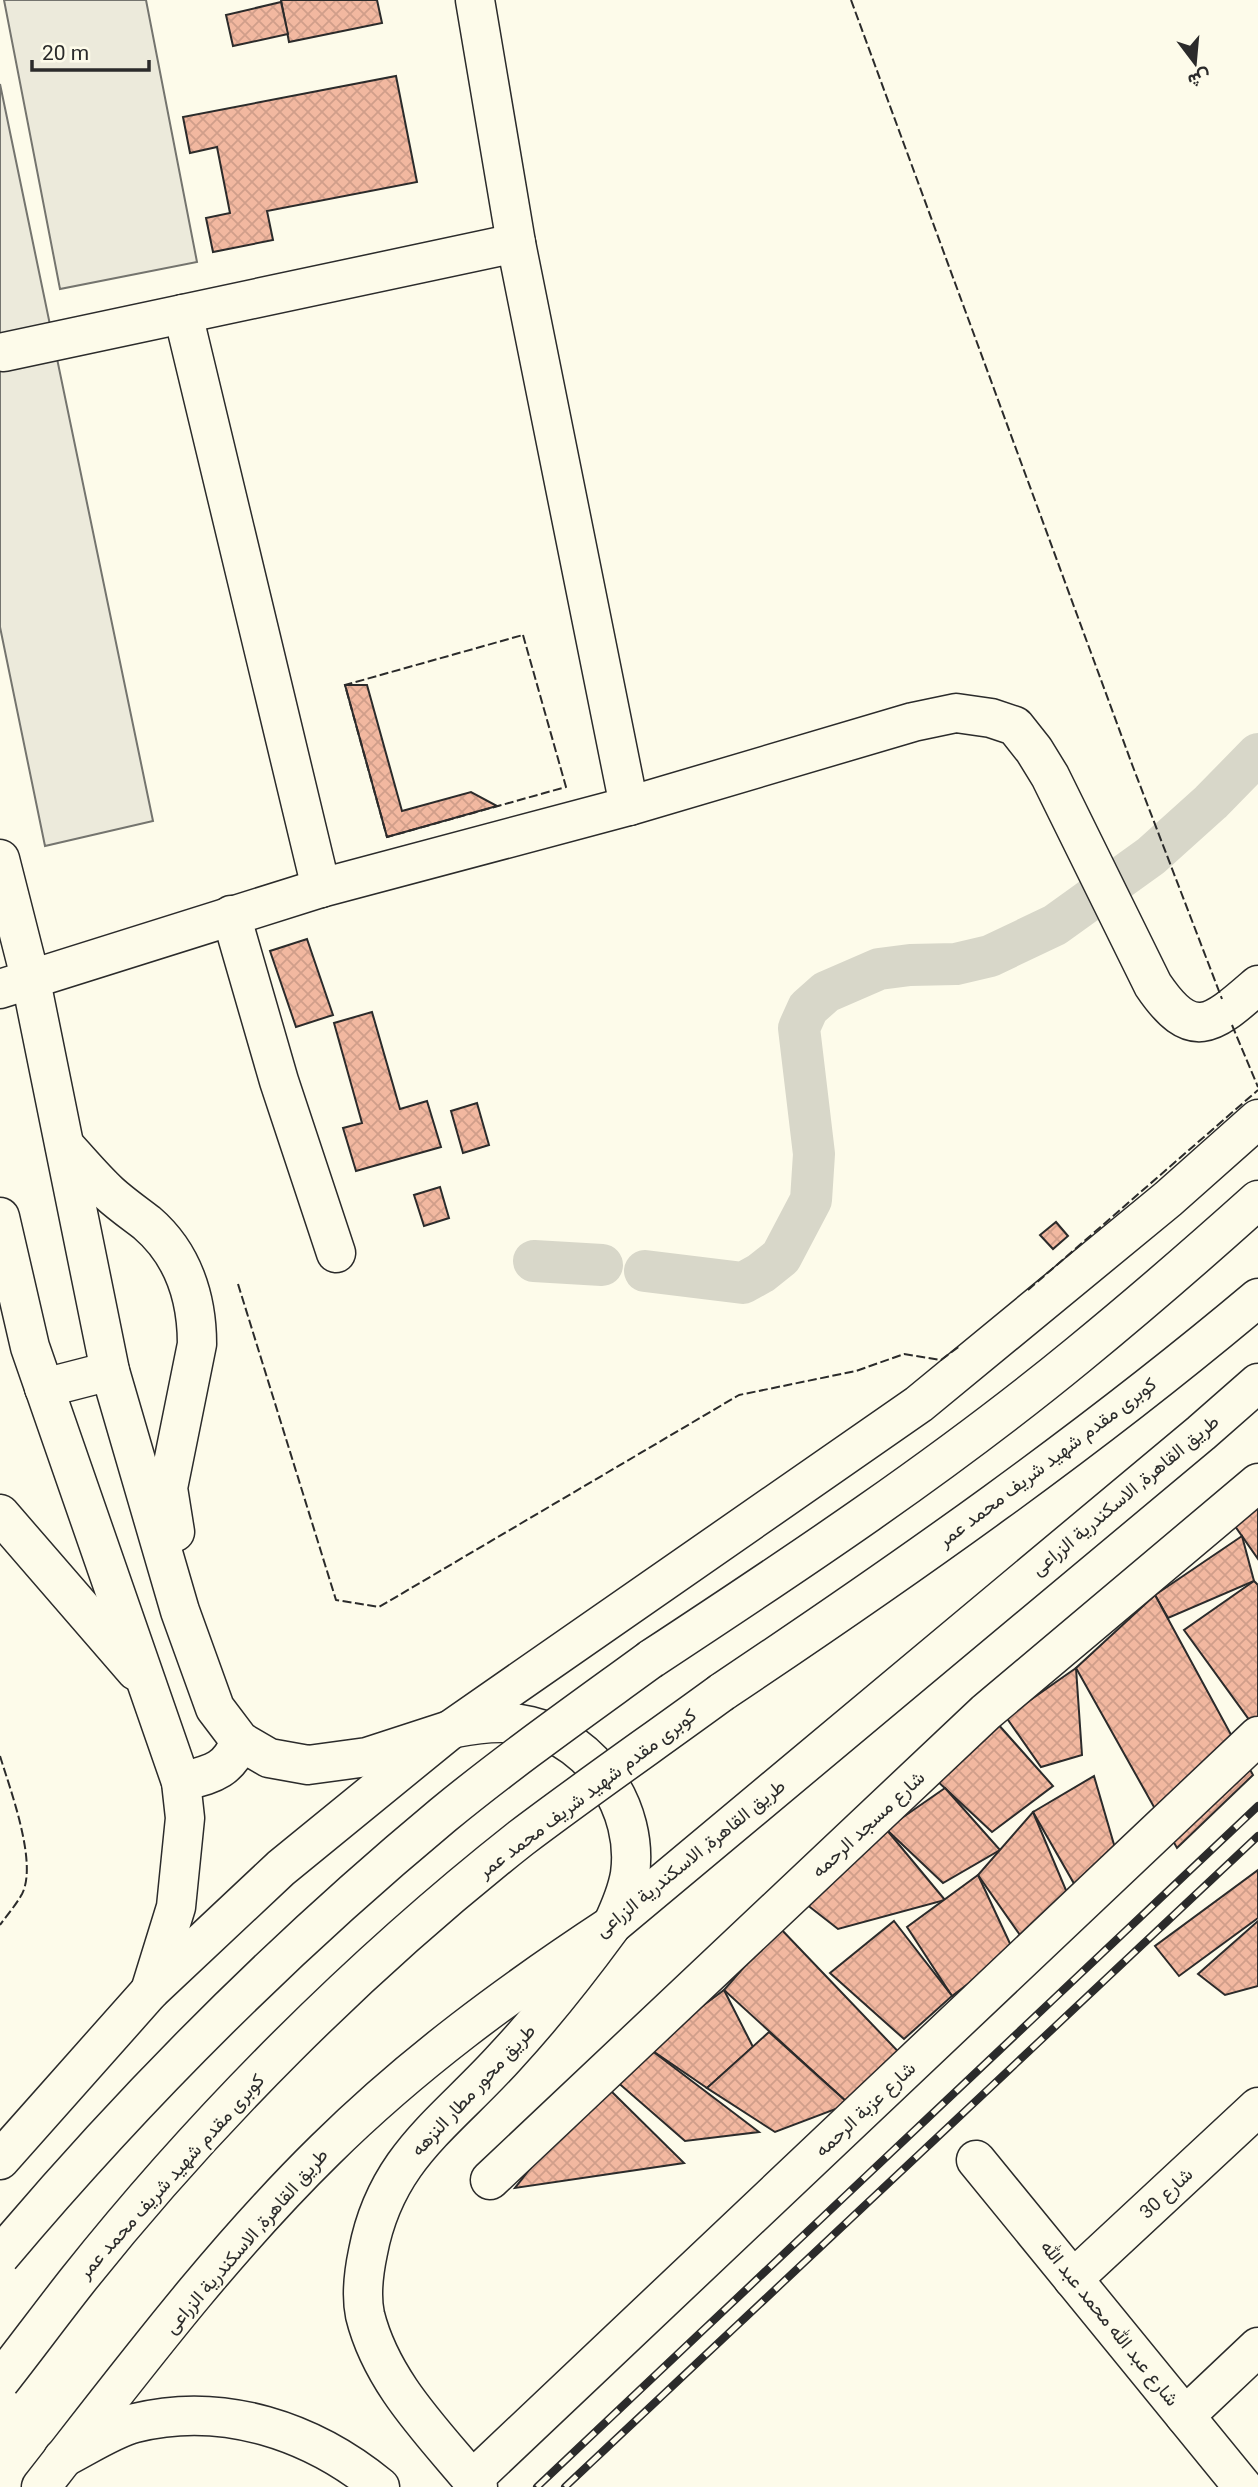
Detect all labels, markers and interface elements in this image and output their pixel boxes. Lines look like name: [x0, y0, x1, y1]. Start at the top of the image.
scale bar: [32, 28, 149, 72]
north arrow: [1160, 28, 1230, 98]
text: 20 m: [42, 41, 89, 65]
text: ش: [1185, 65, 1214, 93]
street label: كوبرى مقدم شهيد شريف محمد عمر: [933, 1372, 1161, 1553]
street label: طريق القاهرة, الاسكندرية الزراعى: [1027, 1410, 1223, 1580]
street label: كوبرى مقدم شهيد شريف محمد عمر: [473, 1703, 701, 1884]
street label: شارع مسجد الرحمه: [807, 1766, 930, 1883]
street label: طريق القاهرة, الاسكندرية الزراعى: [590, 1774, 790, 1942]
street label: طريق محور مطار النزهه: [406, 2019, 540, 2161]
street label: شارع عزبة الرحمه: [810, 2057, 921, 2162]
street label: كوبرى مقدم شهيد شريف محمد عمر: [72, 2069, 270, 2284]
street label: طريق القاهرة, الاسكندرية الزراعى: [159, 2144, 333, 2338]
street label: شارع 30: [1135, 2163, 1198, 2224]
street label: شارع عبد الله محمد عبد الله: [1035, 2235, 1184, 2411]

